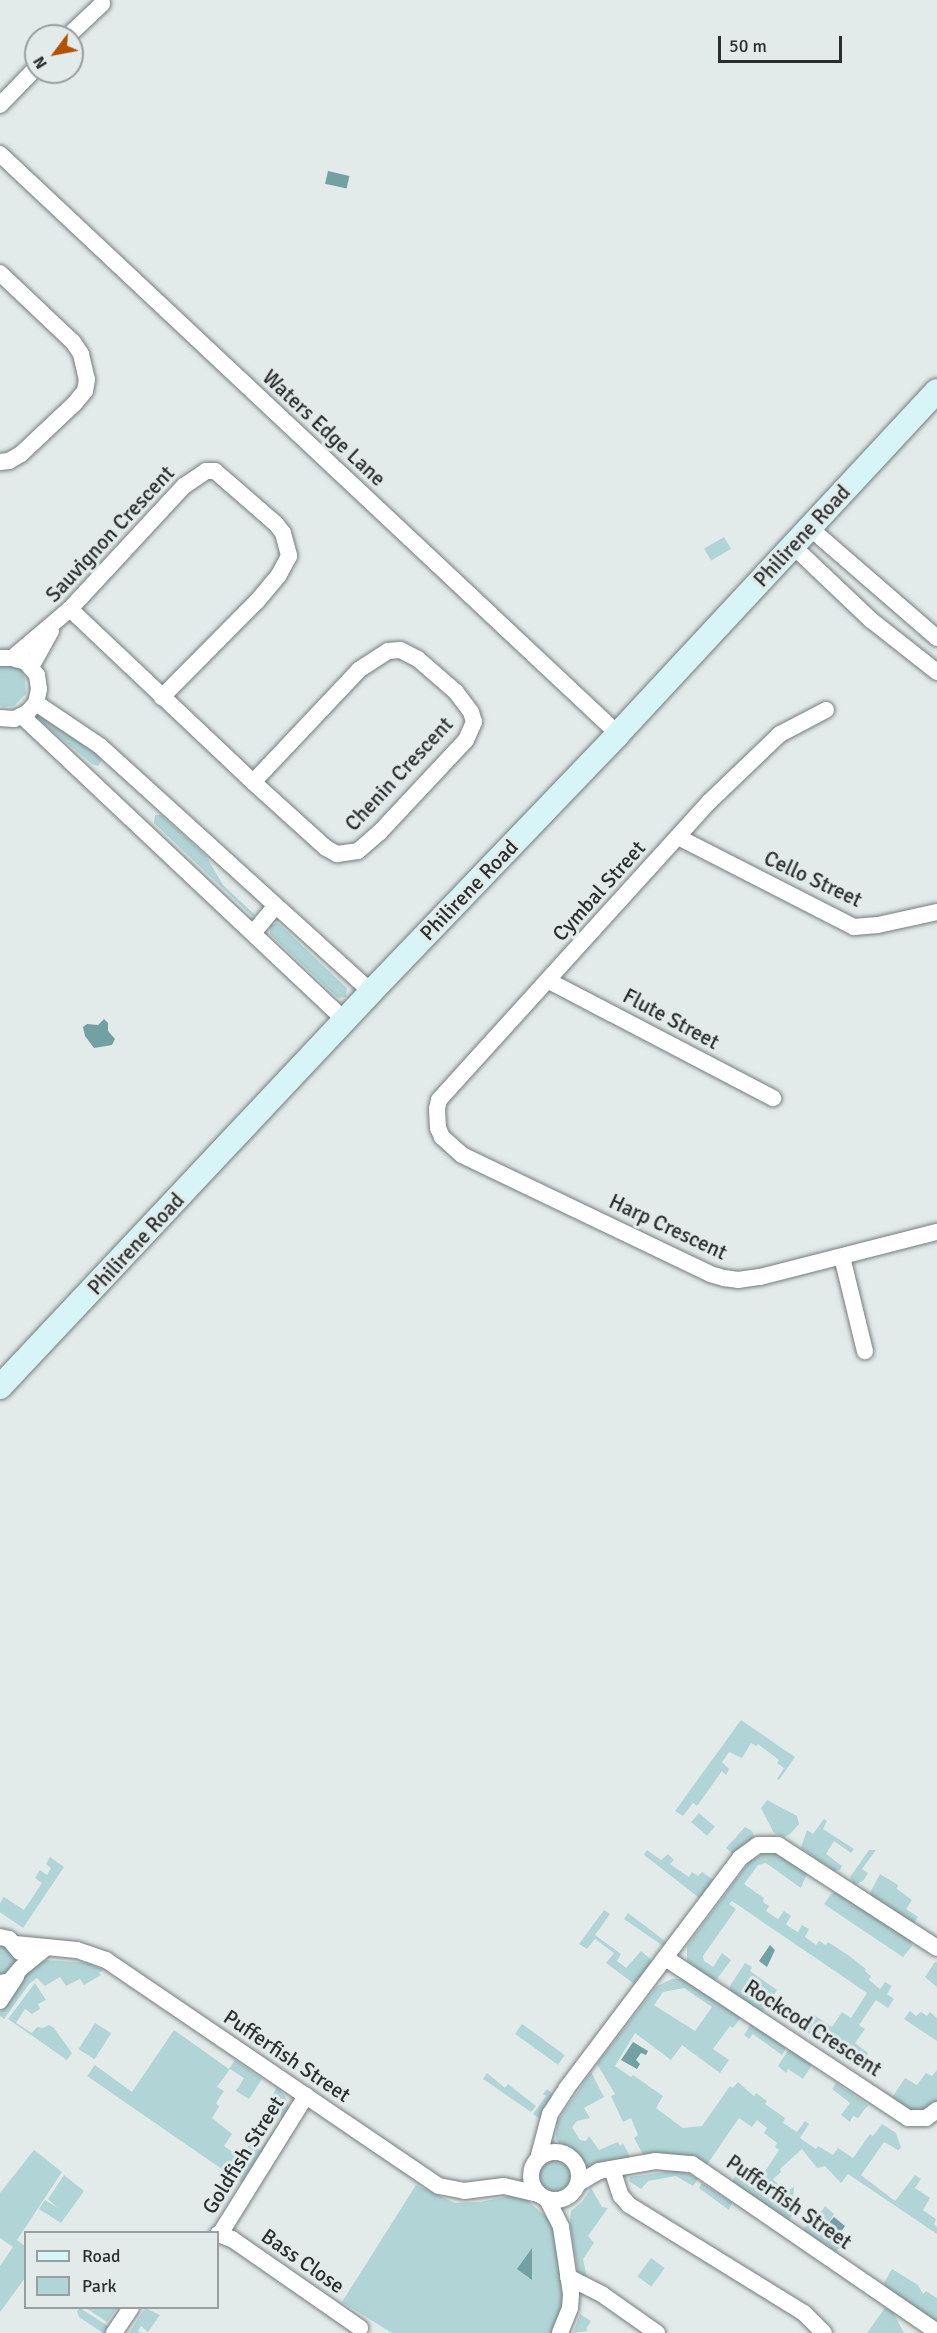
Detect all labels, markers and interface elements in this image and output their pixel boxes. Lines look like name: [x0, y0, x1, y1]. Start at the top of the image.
north arrow: [24, 24, 84, 84]
scale bar: [721, 24, 846, 62]
text: 50 m: [729, 35, 767, 57]
text: N: [29, 52, 52, 73]
street label: Waters Edge Lane: [257, 365, 391, 491]
street label: Sauvignon Crescent: [40, 461, 180, 607]
street label: Philirene Road: [748, 480, 856, 592]
street label: Chenin Crescent: [340, 712, 458, 836]
street label: Philirene Road: [415, 834, 523, 946]
street label: Cymbal Street: [547, 836, 651, 946]
street label: Cello Street: [760, 845, 866, 913]
street label: Flute Street: [619, 983, 723, 1055]
street label: Philirene Road: [82, 1188, 190, 1300]
street label: Harp Crescent: [605, 1189, 731, 1265]
street label: Rockcod Crescent: [740, 1974, 886, 2082]
street label: Pufferfish Street: [219, 2004, 355, 2108]
street label: Goldfish Street: [197, 2092, 289, 2218]
street label: Pufferfish Street: [721, 2149, 857, 2255]
street label: Bass Close: [257, 2223, 349, 2299]
legend: [24, 2231, 219, 2309]
text: Road: [82, 2245, 121, 2267]
text: Park: [82, 2275, 117, 2297]

